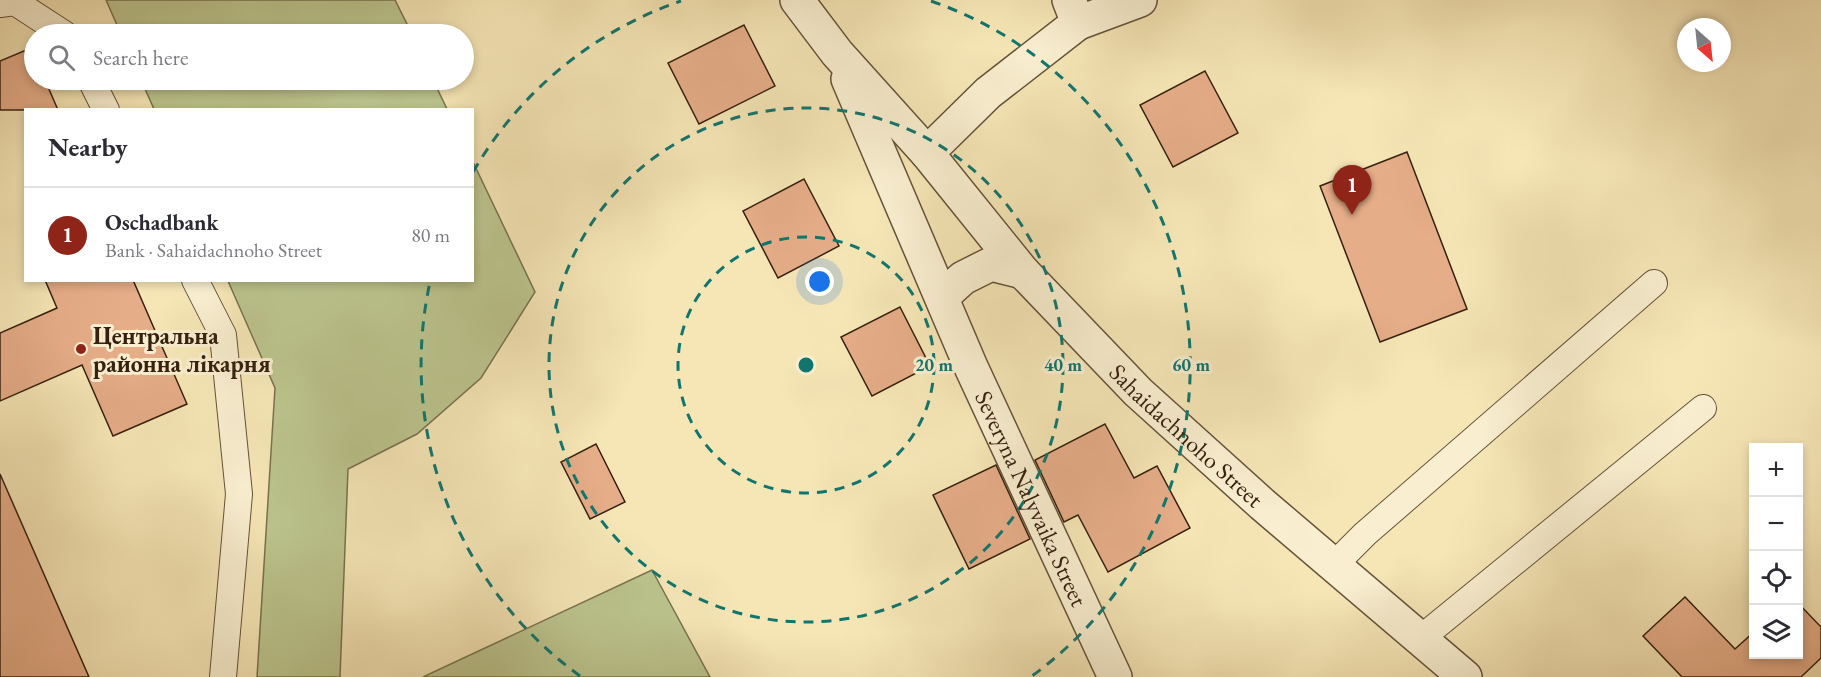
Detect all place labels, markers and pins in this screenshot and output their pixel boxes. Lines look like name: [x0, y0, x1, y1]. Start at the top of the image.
pin: 1: [1332, 166, 1372, 215]
place label: Центральна районна лікарня: [93, 320, 271, 379]
marker: Центральна районна лікарня: [74, 342, 88, 356]
centre of rings: [796, 355, 816, 375]

